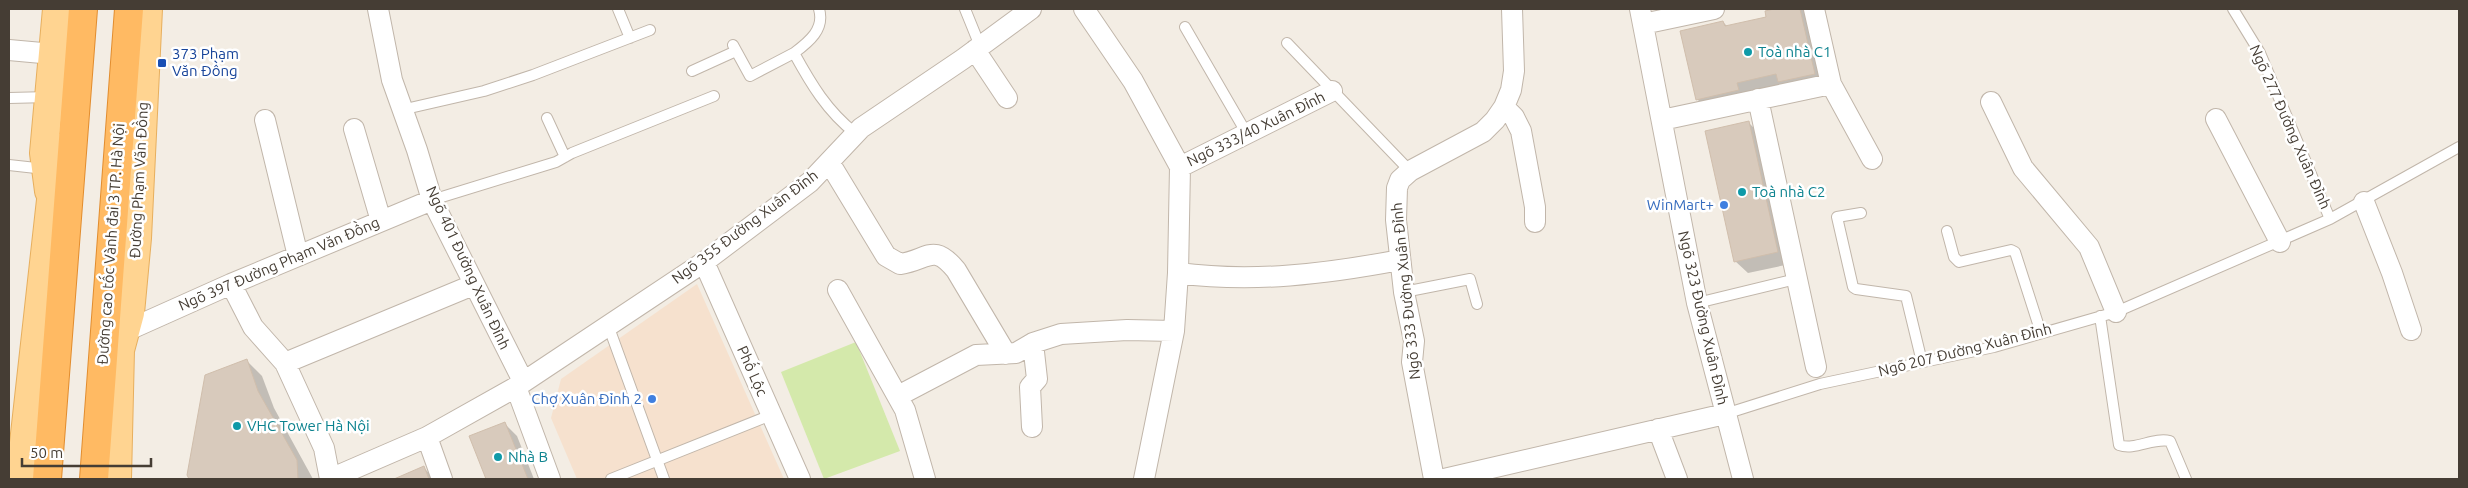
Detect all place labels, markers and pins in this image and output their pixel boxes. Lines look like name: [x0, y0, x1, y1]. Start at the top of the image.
place label: Toà nhà C1: [1758, 43, 1831, 60]
place label: 373 Phạm Văn Đồng: [172, 45, 239, 79]
marker: Toà nhà C1: [1742, 46, 1754, 58]
marker: 373 Phạm Văn Đồng: [156, 57, 168, 69]
place label: Toà nhà C2: [1752, 183, 1825, 200]
marker: Toà nhà C2: [1736, 186, 1748, 198]
place label: WinMart+: [1647, 196, 1714, 213]
marker: WinMart+: [1718, 199, 1730, 211]
place label: Chợ Xuân Đỉnh 2: [531, 390, 642, 407]
marker: Chợ Xuân Đỉnh 2: [646, 393, 658, 405]
place label: VHC Tower Hà Nội: [247, 417, 370, 434]
marker: VHC Tower Hà Nội: [231, 420, 243, 432]
place label: Nhà B: [508, 448, 548, 465]
marker: Nhà B: [492, 451, 504, 463]

